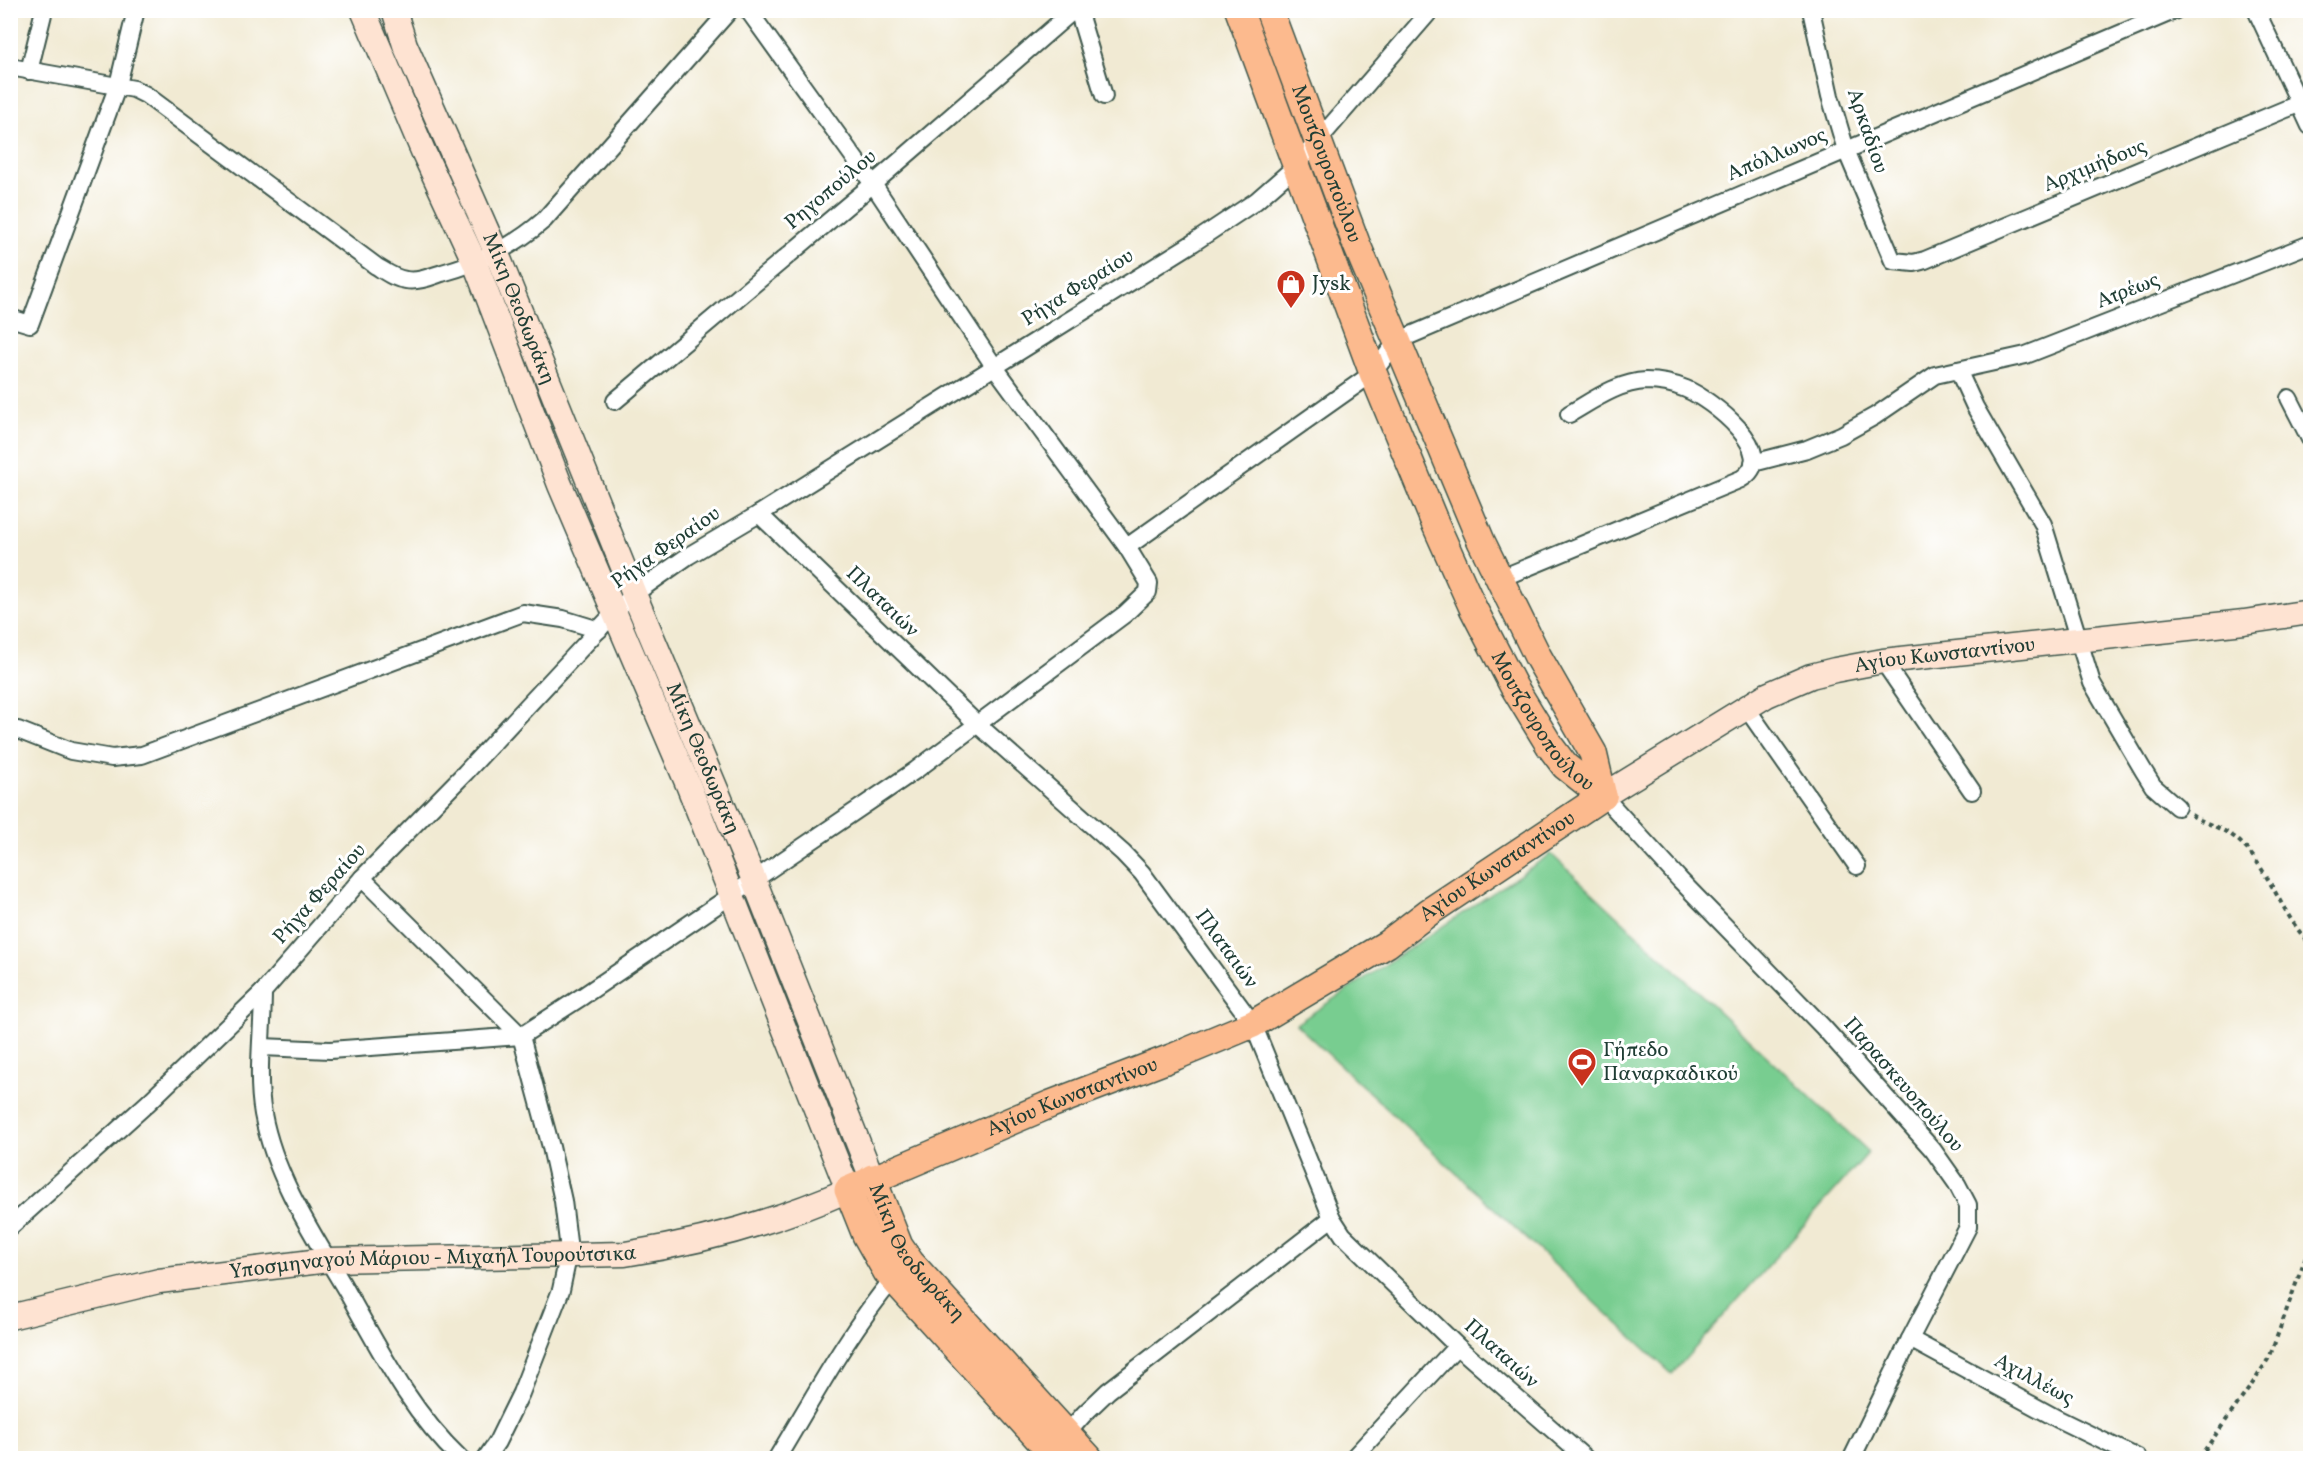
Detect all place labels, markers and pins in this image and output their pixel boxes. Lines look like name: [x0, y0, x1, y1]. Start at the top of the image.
shop icon: Jysk: [1275, 268, 1307, 310]
place label: Jysk: [1312, 270, 1351, 299]
place label: Γήπεδο Παναρκαδικού: [1603, 1036, 1738, 1089]
sports icon: Γήπεδο Παναρκαδικού: [1566, 1046, 1598, 1088]

